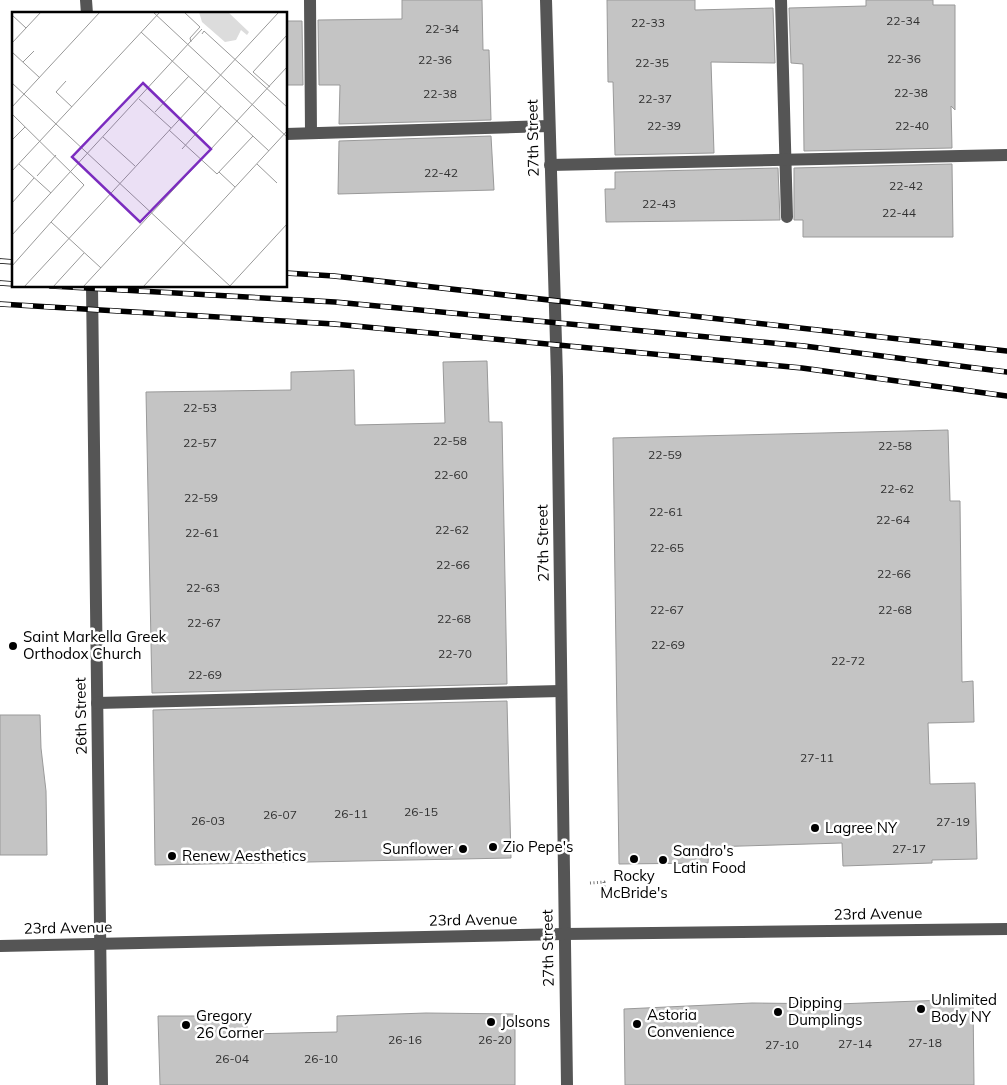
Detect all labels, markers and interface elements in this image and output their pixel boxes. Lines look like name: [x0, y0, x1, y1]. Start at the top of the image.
inset map: [12, 12, 288, 288]
house number: 22-34: [886, 13, 920, 28]
house number: 22-33: [631, 15, 665, 30]
house number: 22-34: [425, 21, 459, 36]
house number: 22-36: [887, 51, 921, 66]
house number: 22-36: [418, 52, 452, 67]
house number: 22-35: [635, 55, 669, 70]
house number: 22-38: [894, 85, 928, 100]
house number: 22-38: [423, 86, 457, 101]
house number: 22-37: [638, 91, 672, 106]
street label: 27th Street: [522, 99, 543, 177]
house number: 22-39: [647, 118, 681, 133]
house number: 22-40: [895, 118, 929, 133]
house number: 22-42: [424, 165, 458, 180]
house number: 22-42: [889, 178, 923, 193]
house number: 22-43: [642, 196, 676, 211]
house number: 22-44: [882, 205, 916, 220]
house number: 22-53: [183, 400, 217, 415]
house number: 22-58: [433, 433, 467, 448]
house number: 22-57: [183, 435, 217, 450]
house number: 22-58: [878, 438, 912, 453]
house number: 22-59: [648, 447, 682, 462]
house number: 22-60: [434, 467, 468, 482]
house number: 22-62: [880, 481, 914, 496]
house number: 22-59: [184, 490, 218, 505]
street label: 27th Street: [532, 504, 553, 582]
house number: 22-61: [649, 504, 683, 519]
house number: 22-64: [876, 512, 910, 527]
house number: 22-62: [435, 522, 469, 537]
house number: 22-61: [185, 525, 219, 540]
house number: 22-65: [650, 540, 684, 555]
house number: 22-66: [436, 557, 470, 572]
house number: 22-66: [877, 566, 911, 581]
house number: 22-63: [186, 580, 220, 595]
house number: 22-67: [650, 602, 684, 617]
house number: 22-68: [878, 602, 912, 617]
house number: 22-68: [437, 611, 471, 626]
house number: 22-67: [187, 615, 221, 630]
place label: Saint Markella Greek Orthodox Church: [23, 627, 167, 663]
house number: 22-69: [651, 637, 685, 652]
marker: Saint Markella Greek Orthodox Church: [7, 640, 19, 652]
house number: 22-70: [438, 646, 472, 661]
house number: 22-72: [831, 653, 865, 668]
house number: 22-69: [188, 667, 222, 682]
street label: 26th Street: [70, 677, 91, 755]
house number: 27-11: [800, 750, 834, 765]
house number: 26-15: [404, 804, 438, 819]
house number: 26-11: [334, 806, 368, 821]
house number: 26-07: [263, 807, 297, 822]
house number: 26-03: [191, 813, 225, 828]
house number: 27-19: [936, 814, 970, 829]
place label: Lagree NY: [825, 818, 898, 837]
marker: Lagree NY: [809, 822, 821, 834]
place label: Zio Pepe's: [503, 837, 574, 856]
place label: Sunflower: [383, 839, 454, 858]
marker: Zio Pepe's: [487, 841, 499, 853]
place label: Sandro's Latin Food: [673, 841, 746, 877]
house number: 27-17: [892, 841, 926, 856]
marker: Sunflower: [457, 843, 469, 855]
place label: Renew Aesthetics: [182, 846, 307, 865]
marker: Renew Aesthetics: [166, 850, 178, 862]
marker: Rocky McBride's: [628, 853, 640, 865]
marker: Sandro's Latin Food: [657, 854, 669, 866]
place label: Rocky McBride's: [600, 866, 668, 902]
street label: 23rd Avenue: [834, 903, 922, 924]
street label: 23rd Avenue: [429, 909, 517, 930]
street label: 27th Street: [537, 909, 558, 987]
street label: 23rd Avenue: [24, 917, 112, 938]
place label: Unlimited Body NY: [931, 990, 997, 1026]
place label: Dipping Dumplings: [788, 993, 862, 1029]
marker: Unlimited Body NY: [915, 1003, 927, 1015]
place label: Astoria Convenience: [647, 1005, 735, 1041]
place label: Gregory 26 Corner: [196, 1006, 265, 1042]
marker: Dipping Dumplings: [772, 1006, 784, 1018]
place label: Jolsons: [501, 1012, 550, 1031]
marker: Jolsons: [485, 1016, 497, 1028]
marker: Astoria Convenience: [631, 1018, 643, 1030]
marker: Gregory 26 Corner: [180, 1019, 192, 1031]
house number: 26-16: [388, 1032, 422, 1047]
house number: 26-20: [478, 1032, 512, 1047]
house number: 27-18: [908, 1035, 942, 1050]
house number: 27-14: [838, 1036, 872, 1051]
house number: 27-10: [765, 1037, 799, 1052]
house number: 26-04: [215, 1051, 249, 1066]
house number: 26-10: [304, 1051, 338, 1066]

